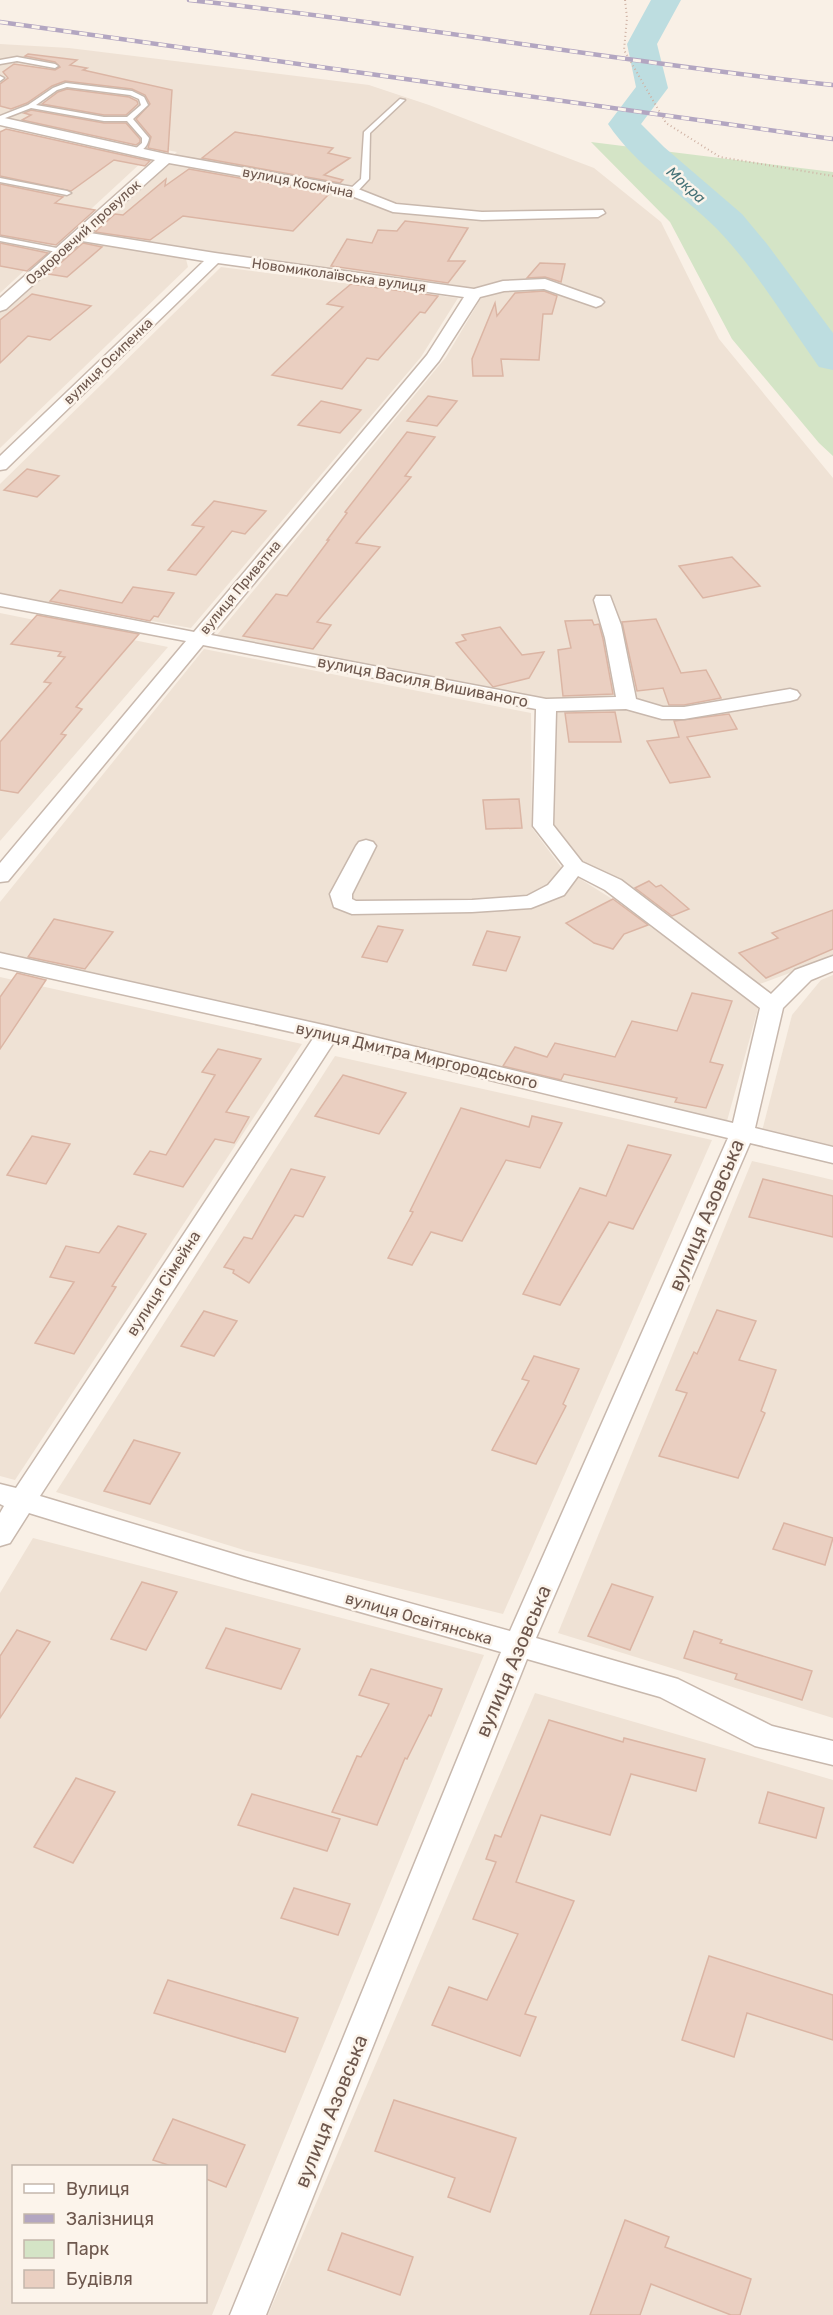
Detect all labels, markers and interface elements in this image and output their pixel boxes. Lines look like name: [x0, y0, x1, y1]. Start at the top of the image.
street label: вулиця Космічна: [241, 163, 355, 202]
water label: Мокра: [663, 163, 709, 207]
street label: Оздоровчий провулок: [22, 176, 145, 289]
street label: Новомиколаївська вулиця: [251, 255, 427, 296]
street label: вулиця Осипенка: [60, 315, 156, 408]
street label: вулиця Приватна: [196, 537, 285, 638]
street label: вулиця Василя Вишиваного: [316, 652, 530, 711]
street label: вулиця Дмитра Миргородського: [294, 1018, 540, 1093]
street label: вулиця Азовська: [663, 1135, 749, 1295]
street label: вулиця Сімейна: [122, 1227, 204, 1339]
street label: вулиця Азовська: [470, 1581, 556, 1741]
street label: вулиця Освітянська: [343, 1588, 495, 1649]
street label: вулиця Азовська: [289, 2031, 373, 2191]
legend: [12, 2165, 207, 2303]
text: Вулиця: [66, 2178, 130, 2200]
text: Залізниця: [66, 2208, 154, 2230]
text: Парк: [66, 2238, 110, 2260]
text: Будівля: [66, 2268, 133, 2290]

